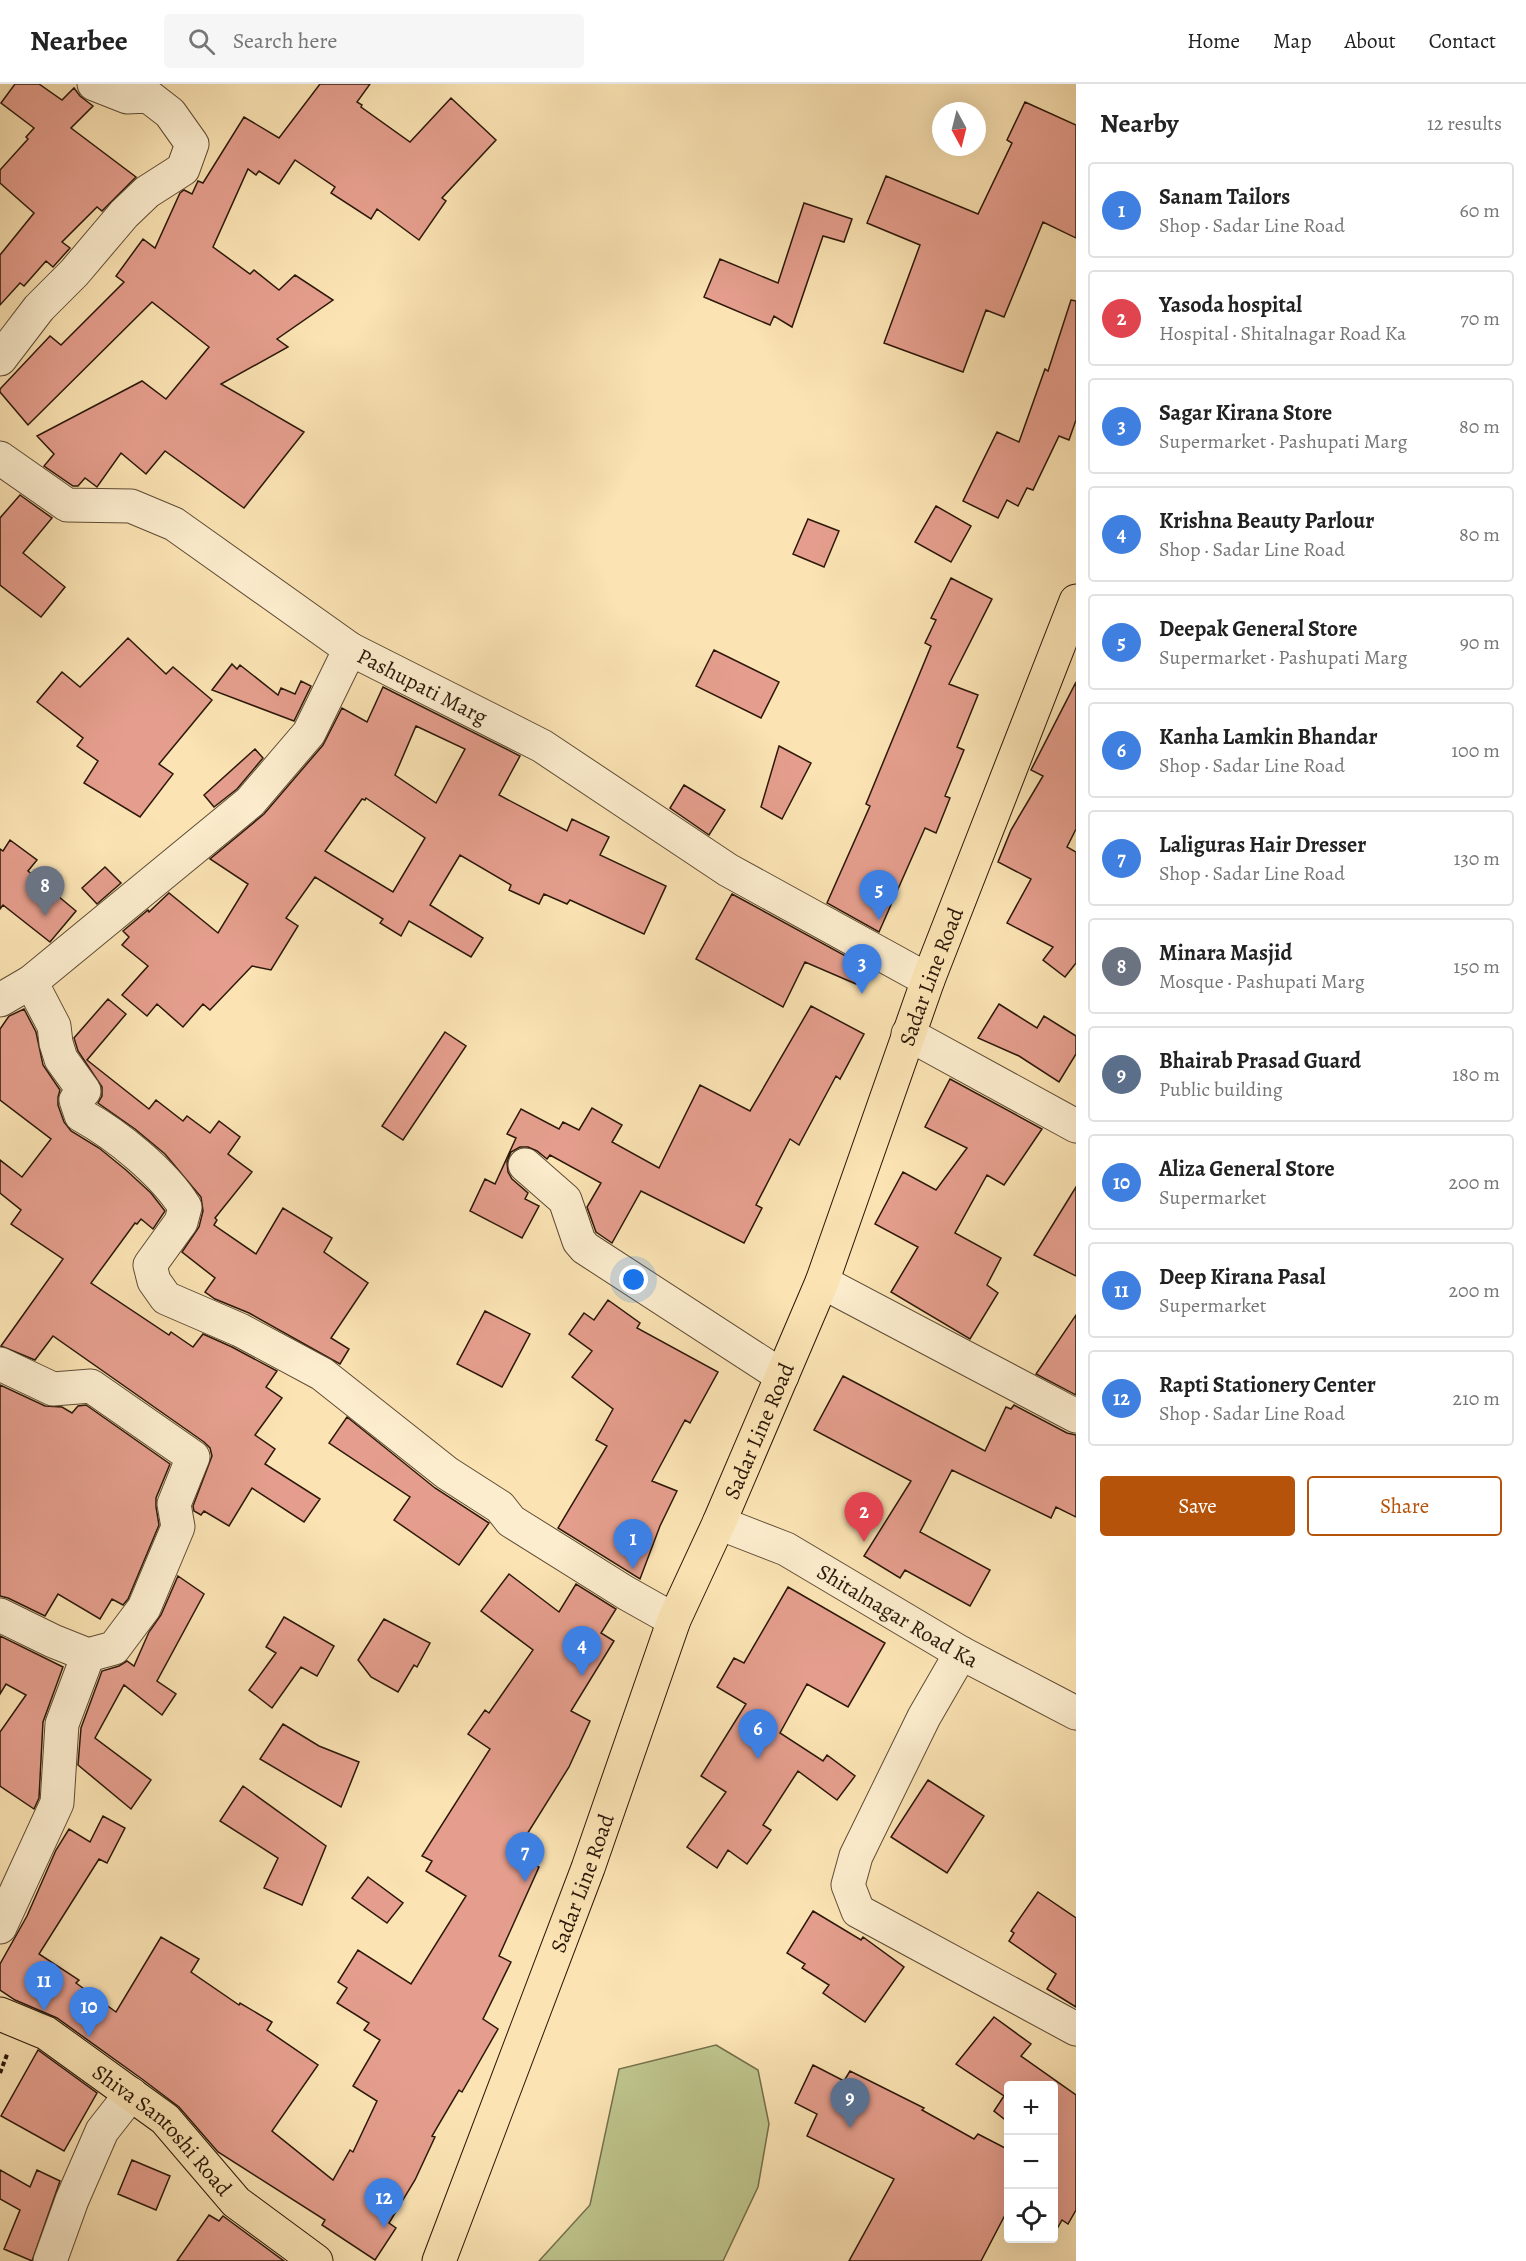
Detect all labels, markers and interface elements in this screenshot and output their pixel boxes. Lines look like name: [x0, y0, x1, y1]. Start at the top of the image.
search box: [164, 14, 584, 68]
text: Nearbee: [30, 22, 128, 60]
icon: search: [185, 25, 218, 58]
text: Search here: [233, 26, 337, 56]
text: Home: [1187, 27, 1240, 55]
text: Map: [1273, 27, 1311, 55]
text: About: [1344, 27, 1396, 55]
text: Contact: [1429, 27, 1496, 55]
north arrow: [932, 102, 986, 156]
text: Nearby: [1100, 106, 1179, 141]
text: 12 results: [1427, 110, 1502, 137]
text: Sanam Tailors: [1159, 182, 1290, 212]
text: 1: [1118, 197, 1125, 224]
text: 60 m: [1460, 197, 1500, 224]
text: Shop · Sadar Line Road: [1159, 212, 1345, 239]
text: Yasoda hospital: [1159, 290, 1302, 320]
text: 2: [1117, 305, 1126, 332]
text: 70 m: [1460, 305, 1500, 332]
text: Hospital · Shitalnagar Road Ka: [1159, 320, 1406, 347]
text: Sagar Kirana Store: [1159, 398, 1332, 428]
text: 3: [1117, 413, 1126, 440]
text: 80 m: [1459, 413, 1500, 440]
text: Supermarket · Pashupati Marg: [1159, 428, 1408, 455]
text: Krishna Beauty Parlour: [1159, 506, 1374, 536]
text: 4: [1117, 521, 1126, 548]
text: 80 m: [1459, 521, 1500, 548]
text: Shop · Sadar Line Road: [1159, 536, 1345, 563]
text: Deepak General Store: [1159, 614, 1357, 644]
text: 5: [1117, 629, 1126, 656]
text: 90 m: [1460, 629, 1500, 656]
street label: Pashupati Marg: [352, 641, 493, 732]
text: Supermarket · Pashupati Marg: [1159, 644, 1408, 671]
text: Kanha Lamkin Bhandar: [1159, 722, 1378, 752]
text: 6: [1117, 737, 1126, 764]
text: 100 m: [1451, 737, 1500, 764]
text: Shop · Sadar Line Road: [1159, 752, 1345, 779]
text: Laliguras Hair Dresser: [1159, 830, 1366, 860]
text: 7: [1117, 845, 1126, 872]
text: 130 m: [1454, 845, 1500, 872]
text: Shop · Sadar Line Road: [1159, 860, 1345, 887]
pin: 8: [26, 866, 64, 916]
pin: 5: [860, 870, 898, 920]
street label: Sadar Line Road: [892, 903, 971, 1050]
text: Minara Masjid: [1159, 938, 1292, 968]
pin: 3: [842, 944, 882, 994]
text: 8: [1117, 953, 1126, 980]
text: 150 m: [1453, 953, 1500, 980]
text: Mosque · Pashupati Marg: [1159, 968, 1365, 995]
text: Bhairab Prasad Guard: [1159, 1046, 1361, 1076]
text: 9: [1117, 1061, 1126, 1088]
text: 180 m: [1452, 1061, 1500, 1088]
text: Public building: [1159, 1076, 1283, 1103]
text: Aliza General Store: [1159, 1154, 1335, 1184]
text: 10: [1113, 1169, 1130, 1196]
text: 200 m: [1449, 1169, 1500, 1196]
text: Supermarket: [1159, 1184, 1266, 1211]
text: Deep Kirana Pasal: [1159, 1262, 1325, 1292]
your location: [619, 1265, 648, 1294]
text: 11: [1114, 1277, 1129, 1304]
text: 200 m: [1449, 1277, 1500, 1304]
text: Supermarket: [1159, 1292, 1266, 1319]
street label: Sadar Line Road: [717, 1358, 802, 1504]
text: Rapti Stationery Center: [1159, 1370, 1376, 1400]
text: 12: [1113, 1385, 1130, 1412]
text: 210 m: [1452, 1385, 1500, 1412]
text: Shop · Sadar Line Road: [1159, 1400, 1345, 1427]
button: Save: [1100, 1476, 1295, 1536]
button: Share: [1307, 1476, 1502, 1536]
pin: 2: [844, 1492, 884, 1542]
pin: 1: [614, 1520, 652, 1569]
street label: Shitalnagar Road Ka: [811, 1557, 984, 1676]
pin: 4: [562, 1626, 602, 1676]
pin: 6: [738, 1710, 777, 1759]
street label: Sadar Line Road: [543, 1810, 622, 1957]
pin: 7: [506, 1832, 544, 1882]
pin: 11: [24, 1962, 63, 2011]
pin: 10: [70, 1988, 109, 2037]
street label: Shiva Santoshi Road: [86, 2057, 239, 2203]
pin: 9: [830, 2078, 870, 2128]
map controls: [1004, 2081, 1058, 2243]
button: +: [1004, 2081, 1058, 2135]
button: −: [1004, 2135, 1058, 2189]
pin: 12: [364, 2178, 404, 2228]
button: locate: [1004, 2189, 1058, 2243]

